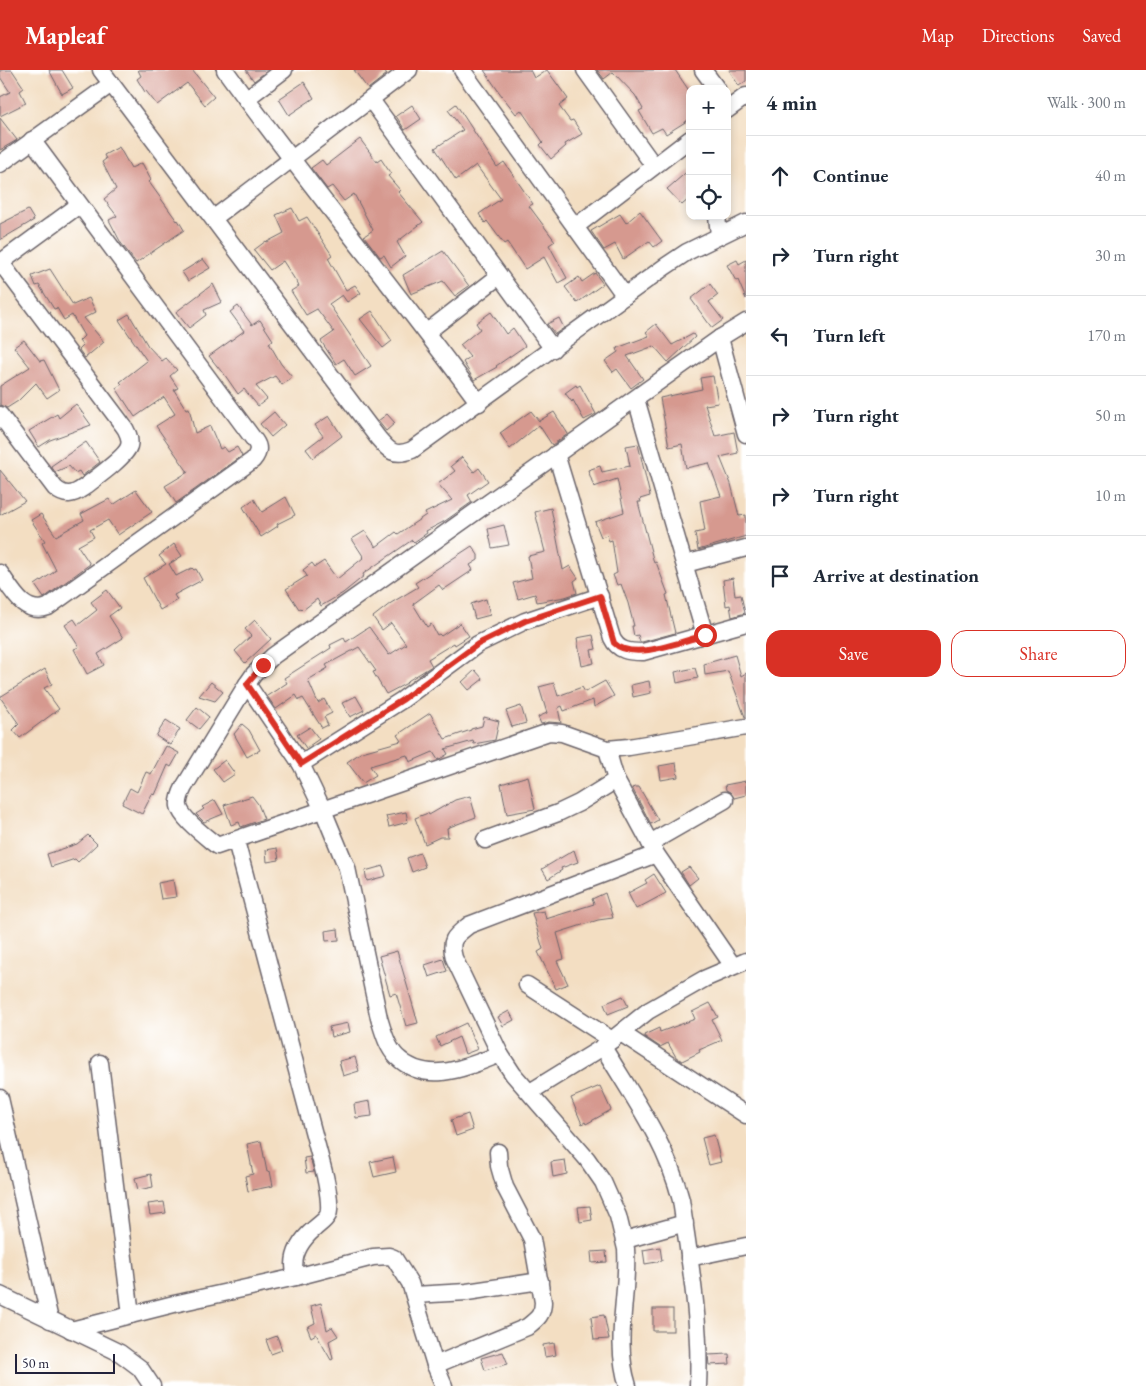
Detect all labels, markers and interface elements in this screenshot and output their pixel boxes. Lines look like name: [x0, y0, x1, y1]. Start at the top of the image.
text: Mapleaf: [25, 20, 106, 51]
text: Map: [922, 24, 954, 47]
text: Directions: [982, 24, 1054, 47]
text: Saved: [1082, 24, 1121, 47]
map controls: [686, 85, 731, 220]
button: +: [686, 85, 731, 130]
text: 4 min: [766, 89, 817, 116]
text: Walk · 300 m: [1047, 92, 1126, 113]
button: −: [686, 130, 731, 175]
icon: ahead: [766, 162, 794, 190]
text: Continue: [813, 163, 888, 188]
text: 40 m: [1095, 165, 1126, 186]
button: locate: [686, 175, 731, 220]
icon: right: [766, 242, 794, 270]
text: Turn right: [813, 243, 899, 268]
text: 30 m: [1095, 245, 1126, 266]
icon: left: [766, 322, 794, 350]
text: Turn left: [813, 323, 885, 348]
text: 170 m: [1087, 325, 1126, 346]
icon: right: [766, 402, 794, 430]
text: Turn right: [813, 403, 899, 428]
text: 50 m: [1095, 405, 1126, 426]
icon: right: [766, 482, 794, 510]
text: Turn right: [813, 483, 899, 508]
text: 10 m: [1095, 485, 1126, 506]
icon: arrive: [766, 562, 794, 590]
text: Arrive at destination: [813, 563, 979, 588]
route start: [694, 624, 717, 647]
button: Save: [766, 630, 941, 677]
button: Share: [951, 630, 1126, 677]
route end: [252, 654, 275, 677]
scale bar: [15, 1351, 115, 1374]
text: 50 m: [22, 1354, 49, 1372]

